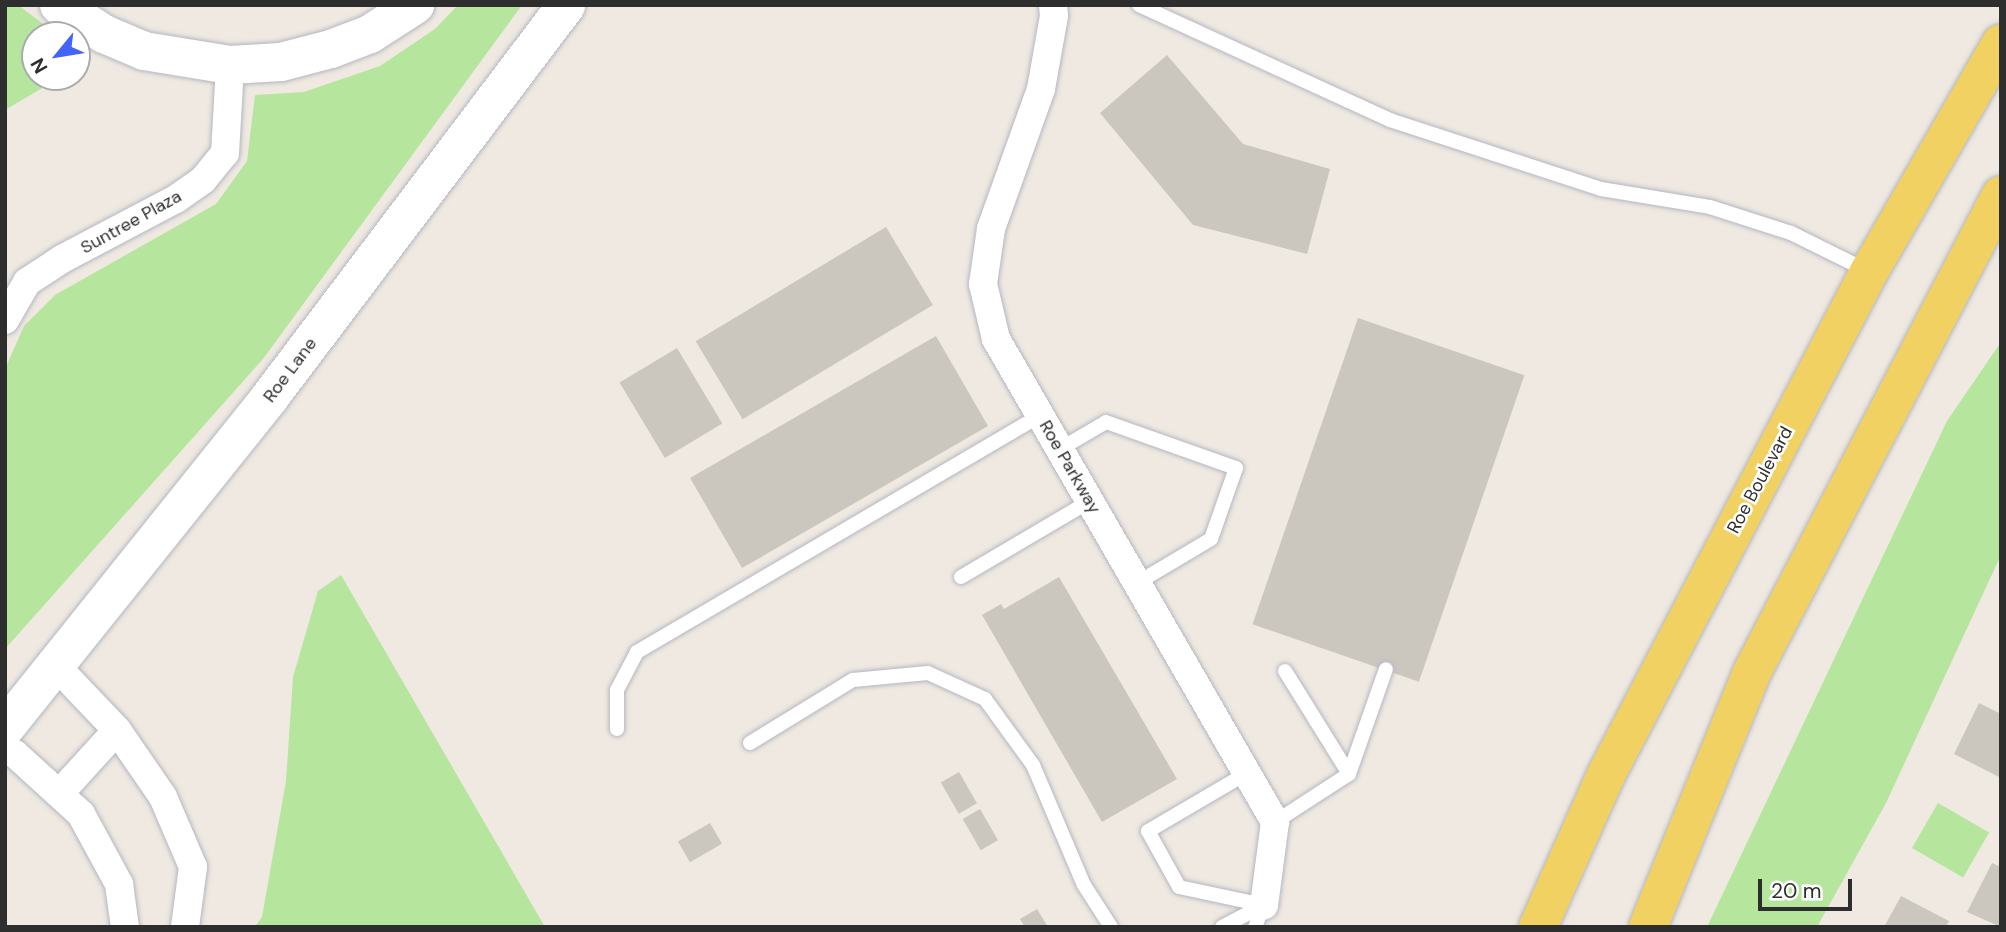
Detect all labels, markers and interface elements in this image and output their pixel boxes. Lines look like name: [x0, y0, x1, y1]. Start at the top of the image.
north arrow: [21, 21, 91, 91]
text: N: [25, 54, 53, 78]
street label: Suntree Plaza: [77, 185, 185, 259]
street label: Roe Lane: [259, 333, 321, 407]
street label: Roe Parkway: [1035, 416, 1105, 518]
street label: Roe Boulevard: [1723, 423, 1797, 537]
scale bar: [1761, 866, 1856, 910]
text: 20 m: [1771, 877, 1822, 905]

